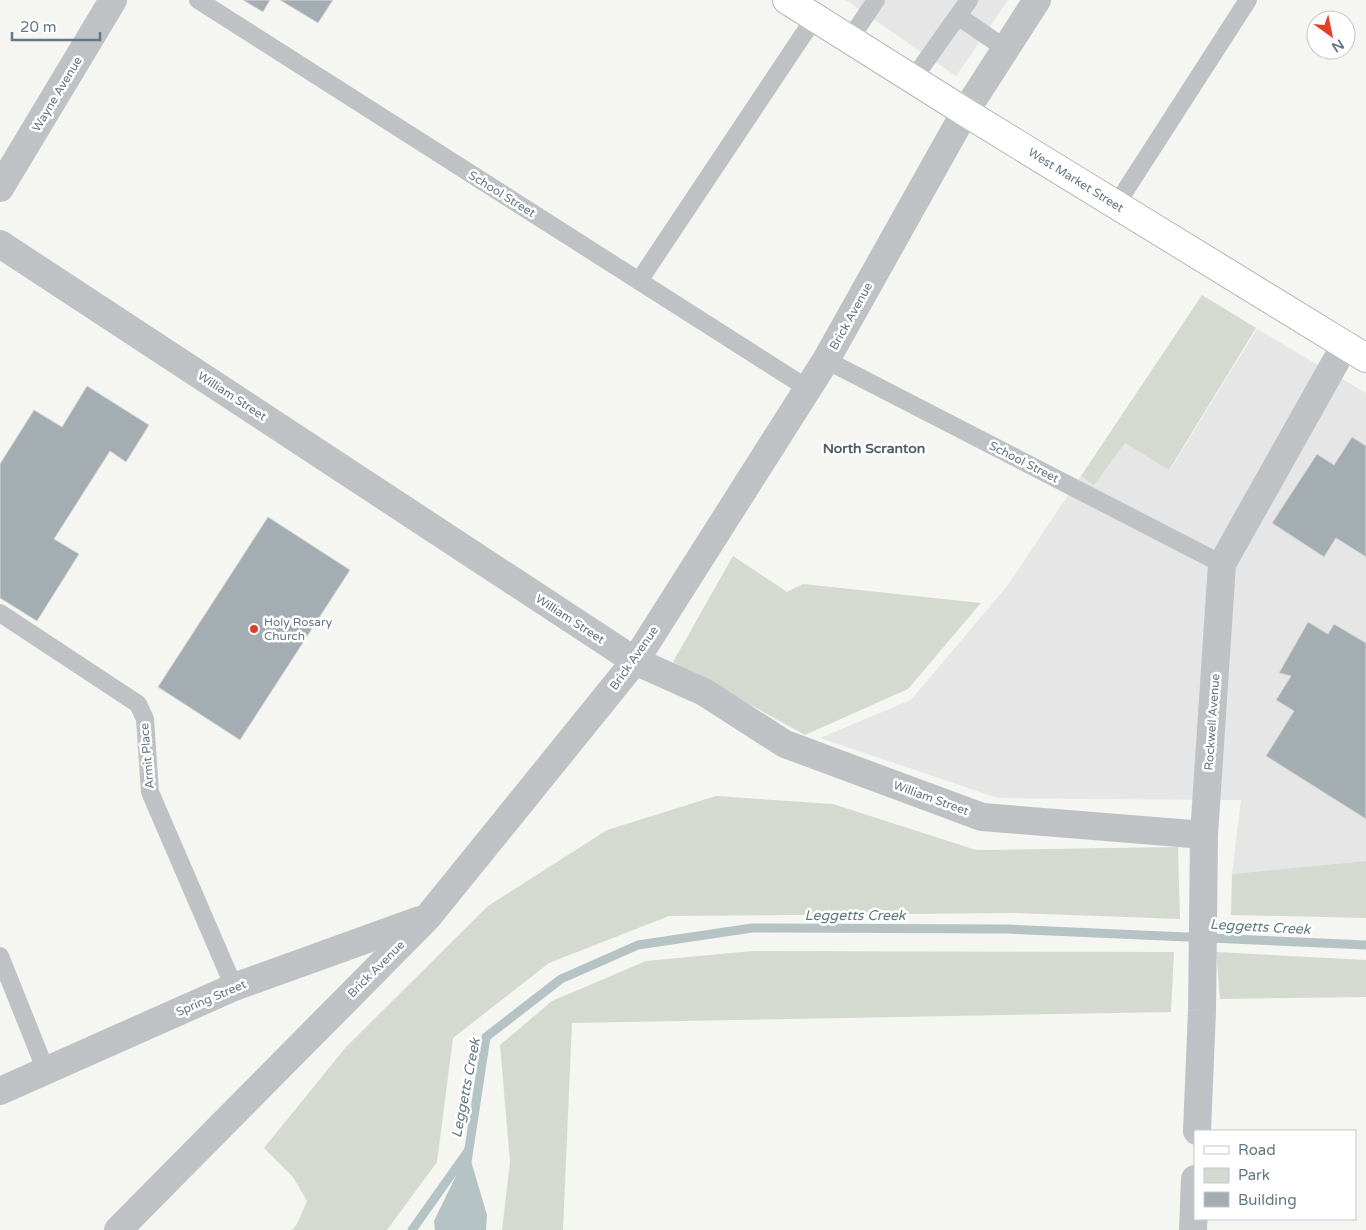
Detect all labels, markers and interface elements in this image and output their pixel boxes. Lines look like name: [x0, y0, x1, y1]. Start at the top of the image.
scale bar: [12, 10, 100, 42]
north arrow: [1306, 10, 1356, 60]
text: 20 m: [20, 18, 57, 36]
text: N: [1328, 35, 1347, 56]
street label: Wayne Avenue: [29, 54, 85, 134]
street label: West Market Street: [1026, 145, 1127, 215]
street label: School Street: [466, 168, 538, 220]
street label: Brick Avenue: [827, 280, 875, 352]
street label: William Street: [195, 369, 269, 424]
street label: School Street: [987, 438, 1061, 486]
district label: North Scranton: [823, 440, 925, 457]
street label: William Street: [533, 592, 607, 647]
place label: Holy Rosary Church: [264, 615, 333, 643]
marker: Holy Rosary Church: [248, 623, 260, 635]
street label: Brick Avenue: [607, 623, 661, 693]
street label: Rockwell Avenue: [1202, 673, 1222, 771]
street label: Armit Place: [137, 722, 157, 790]
street label: William Street: [891, 778, 971, 818]
water label: Leggetts Creek: [805, 907, 907, 924]
water label: Leggetts Creek: [1209, 916, 1312, 938]
street label: Brick Avenue: [345, 937, 408, 1000]
street label: Spring Street: [174, 977, 249, 1019]
water label: Leggetts Creek: [448, 1036, 484, 1139]
legend: [1194, 1130, 1356, 1220]
text: Road: [1238, 1141, 1276, 1159]
text: Park: [1238, 1166, 1270, 1184]
text: Building: [1238, 1191, 1297, 1209]

